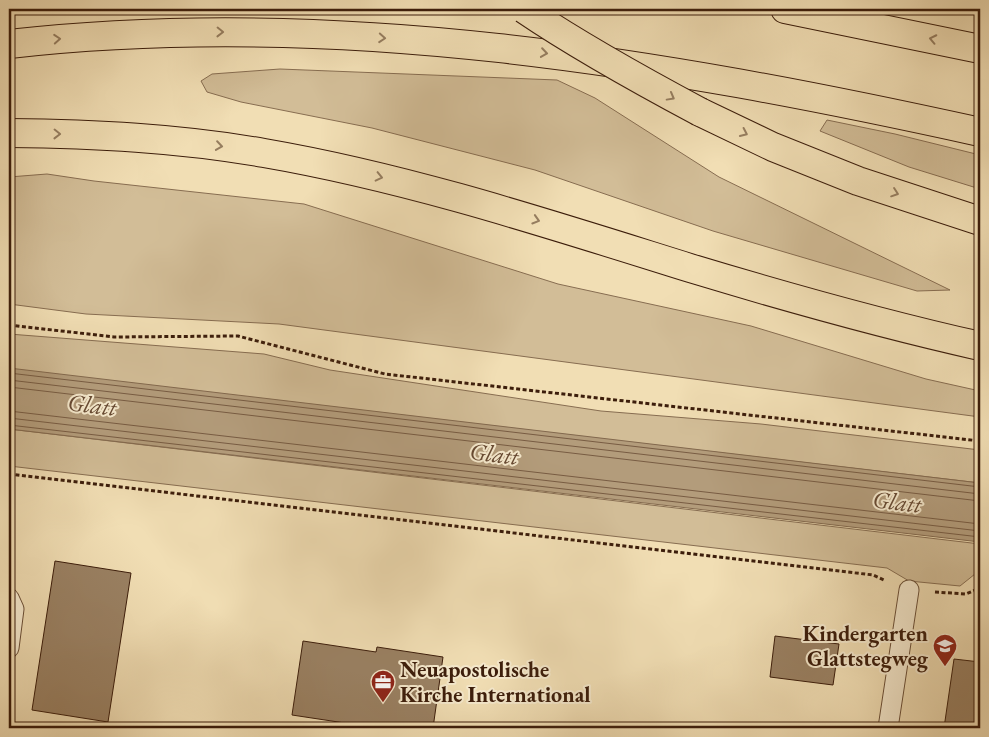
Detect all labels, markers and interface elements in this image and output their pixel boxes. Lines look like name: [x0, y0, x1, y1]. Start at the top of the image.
one-way arrow: [216, 27, 224, 37]
one-way arrow: [378, 32, 386, 43]
one-way arrow: [53, 34, 61, 45]
one-way arrow: [928, 34, 937, 45]
one-way arrow: [539, 48, 548, 58]
one-way arrow: [665, 90, 674, 100]
one-way arrow: [739, 127, 748, 138]
one-way arrow: [54, 128, 62, 139]
one-way arrow: [215, 141, 224, 151]
one-way arrow: [374, 171, 383, 182]
one-way arrow: [890, 187, 898, 197]
one-way arrow: [531, 214, 539, 224]
water label: Glatt: [66, 386, 119, 423]
water label: Glatt: [468, 435, 521, 472]
water label: Glatt: [871, 483, 924, 520]
place label: Kindergarten Glattstegweg: [803, 619, 929, 673]
school or university icon: Kindergarten Glattstegweg: [932, 633, 958, 667]
place label: Neuapostolische Kirche International: [400, 655, 591, 709]
office icon: Neuapostolische Kirche International: [370, 669, 396, 703]

